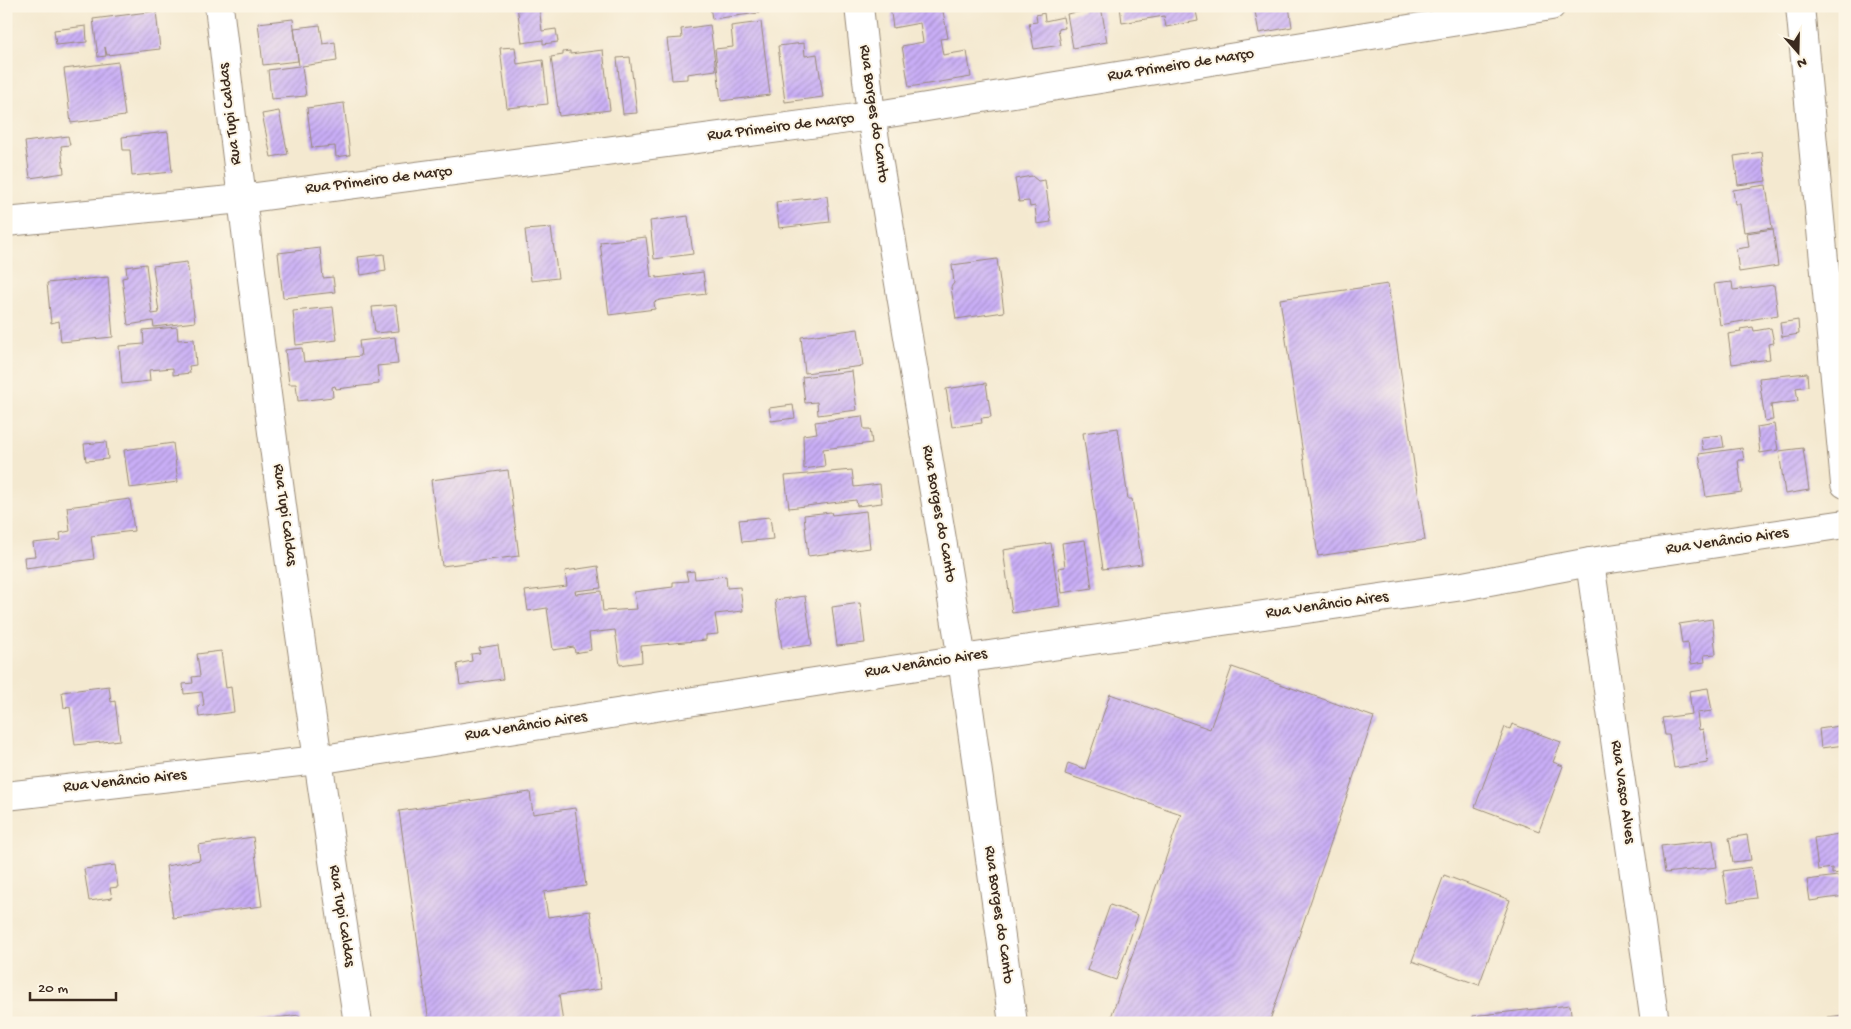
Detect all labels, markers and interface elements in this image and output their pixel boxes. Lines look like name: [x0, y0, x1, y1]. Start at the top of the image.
north arrow: [1774, 28, 1824, 78]
street label: Rua Borges do Canto: [854, 44, 892, 184]
street label: Rua Primeiro de Março: [1106, 45, 1256, 87]
text: N: [1794, 52, 1809, 71]
street label: Rua Tupi Caldas: [215, 61, 247, 166]
street label: Rua Primeiro de Março: [706, 110, 856, 146]
street label: Rua Primeiro de Março: [304, 163, 454, 199]
street label: Rua Borges do Canto: [917, 444, 959, 584]
street label: Rua Tupi Caldas: [267, 463, 301, 568]
street label: Rua Venâncio Aires: [1665, 524, 1791, 560]
street label: Rua Venâncio Aires: [1265, 588, 1391, 624]
street label: Rua Venâncio Aires: [864, 645, 990, 683]
street label: Rua Venâncio Aires: [464, 708, 590, 746]
street label: Rua Vasco Alves: [1605, 739, 1639, 846]
street label: Rua Venâncio Aires: [63, 766, 189, 798]
street label: Rua Borges do Canto: [979, 845, 1017, 985]
street label: Rua Tupi Caldas: [324, 864, 359, 969]
scale bar: [30, 969, 116, 1001]
text: 20 m: [38, 980, 68, 998]

